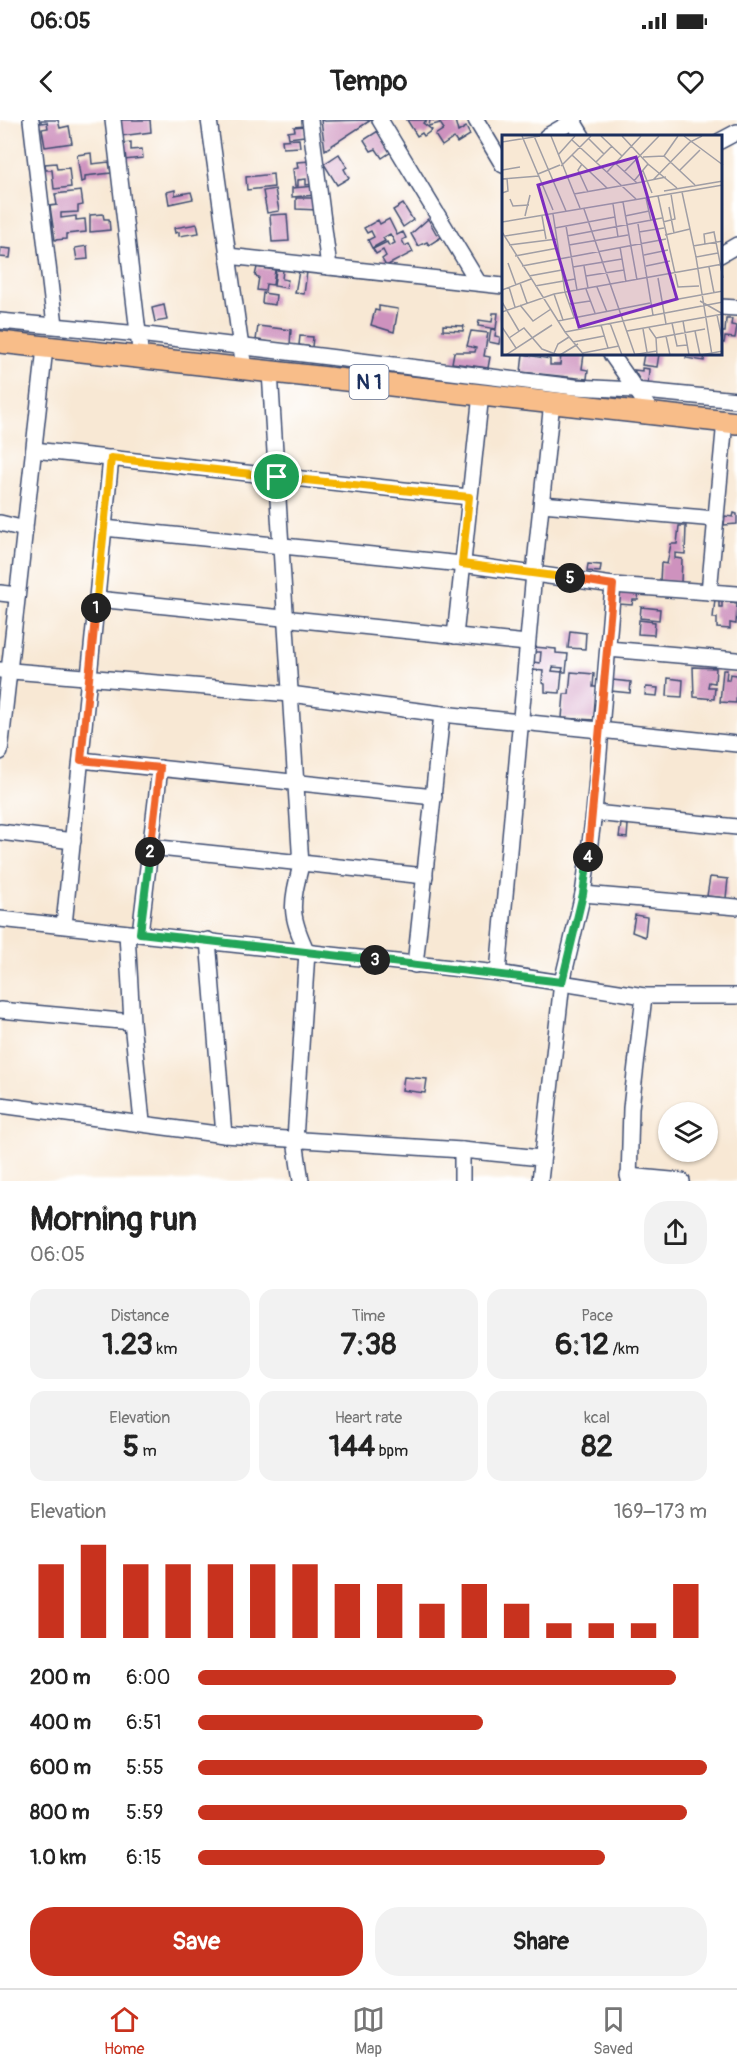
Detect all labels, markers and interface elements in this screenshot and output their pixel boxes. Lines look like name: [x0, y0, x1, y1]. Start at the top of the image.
text: 06:05: [30, 7, 91, 35]
icon: back: [30, 65, 63, 98]
text: Tempo: [330, 65, 407, 98]
icon: heart: [674, 65, 707, 98]
inset map: [502, 135, 722, 356]
road number: N 1: [350, 365, 388, 399]
pin: [251, 451, 302, 502]
icon: arrive: [260, 460, 293, 493]
pin: 5: [555, 563, 585, 593]
text: 5: [566, 568, 574, 588]
pin: 1: [81, 593, 111, 623]
text: 1: [93, 598, 99, 618]
pin: 2: [135, 837, 165, 867]
text: 2: [146, 842, 154, 862]
pin: 4: [573, 842, 603, 872]
text: 4: [583, 847, 593, 867]
pin: 3: [360, 945, 390, 975]
text: 3: [371, 950, 379, 970]
map controls: [658, 1102, 718, 1162]
button: layers: [658, 1102, 718, 1162]
text: Morning run: [30, 1199, 197, 1240]
button: share: [644, 1201, 707, 1264]
text: 06:05: [30, 1242, 85, 1267]
text: Distance: [111, 1306, 169, 1326]
text: Time: [352, 1306, 385, 1326]
text: Pace: [581, 1306, 613, 1326]
text: 1.23: [102, 1326, 153, 1363]
text: 7:38: [341, 1326, 396, 1363]
text: 6:12: [555, 1326, 609, 1363]
text: km: [153, 1339, 177, 1359]
text: /km: [609, 1339, 639, 1359]
text: Elevation: [109, 1408, 170, 1428]
text: Heart rate: [335, 1408, 402, 1428]
text: kcal: [584, 1408, 610, 1428]
text: 5: [123, 1428, 139, 1465]
text: 144: [329, 1428, 375, 1465]
text: 82: [581, 1428, 613, 1465]
text: m: [139, 1441, 157, 1461]
text: bpm: [375, 1441, 408, 1461]
text: Elevation: [30, 1499, 106, 1524]
text: 169–173 m: [614, 1499, 707, 1524]
text: 200 m: [30, 1665, 91, 1690]
text: 6:00: [126, 1665, 170, 1690]
text: 400 m: [30, 1710, 91, 1735]
text: 6:51: [126, 1710, 162, 1735]
text: 600 m: [30, 1755, 91, 1780]
text: 5:55: [126, 1755, 164, 1780]
text: 800 m: [30, 1800, 90, 1825]
text: 5:59: [126, 1800, 163, 1825]
text: 1.0 km: [30, 1845, 86, 1870]
text: 6:15: [126, 1845, 162, 1870]
button: Save: [30, 1907, 363, 1976]
button: Share: [375, 1907, 707, 1976]
tab: Home: [104, 2003, 144, 2059]
tab: Map: [352, 2003, 385, 2059]
tab: Saved: [593, 2003, 633, 2059]

